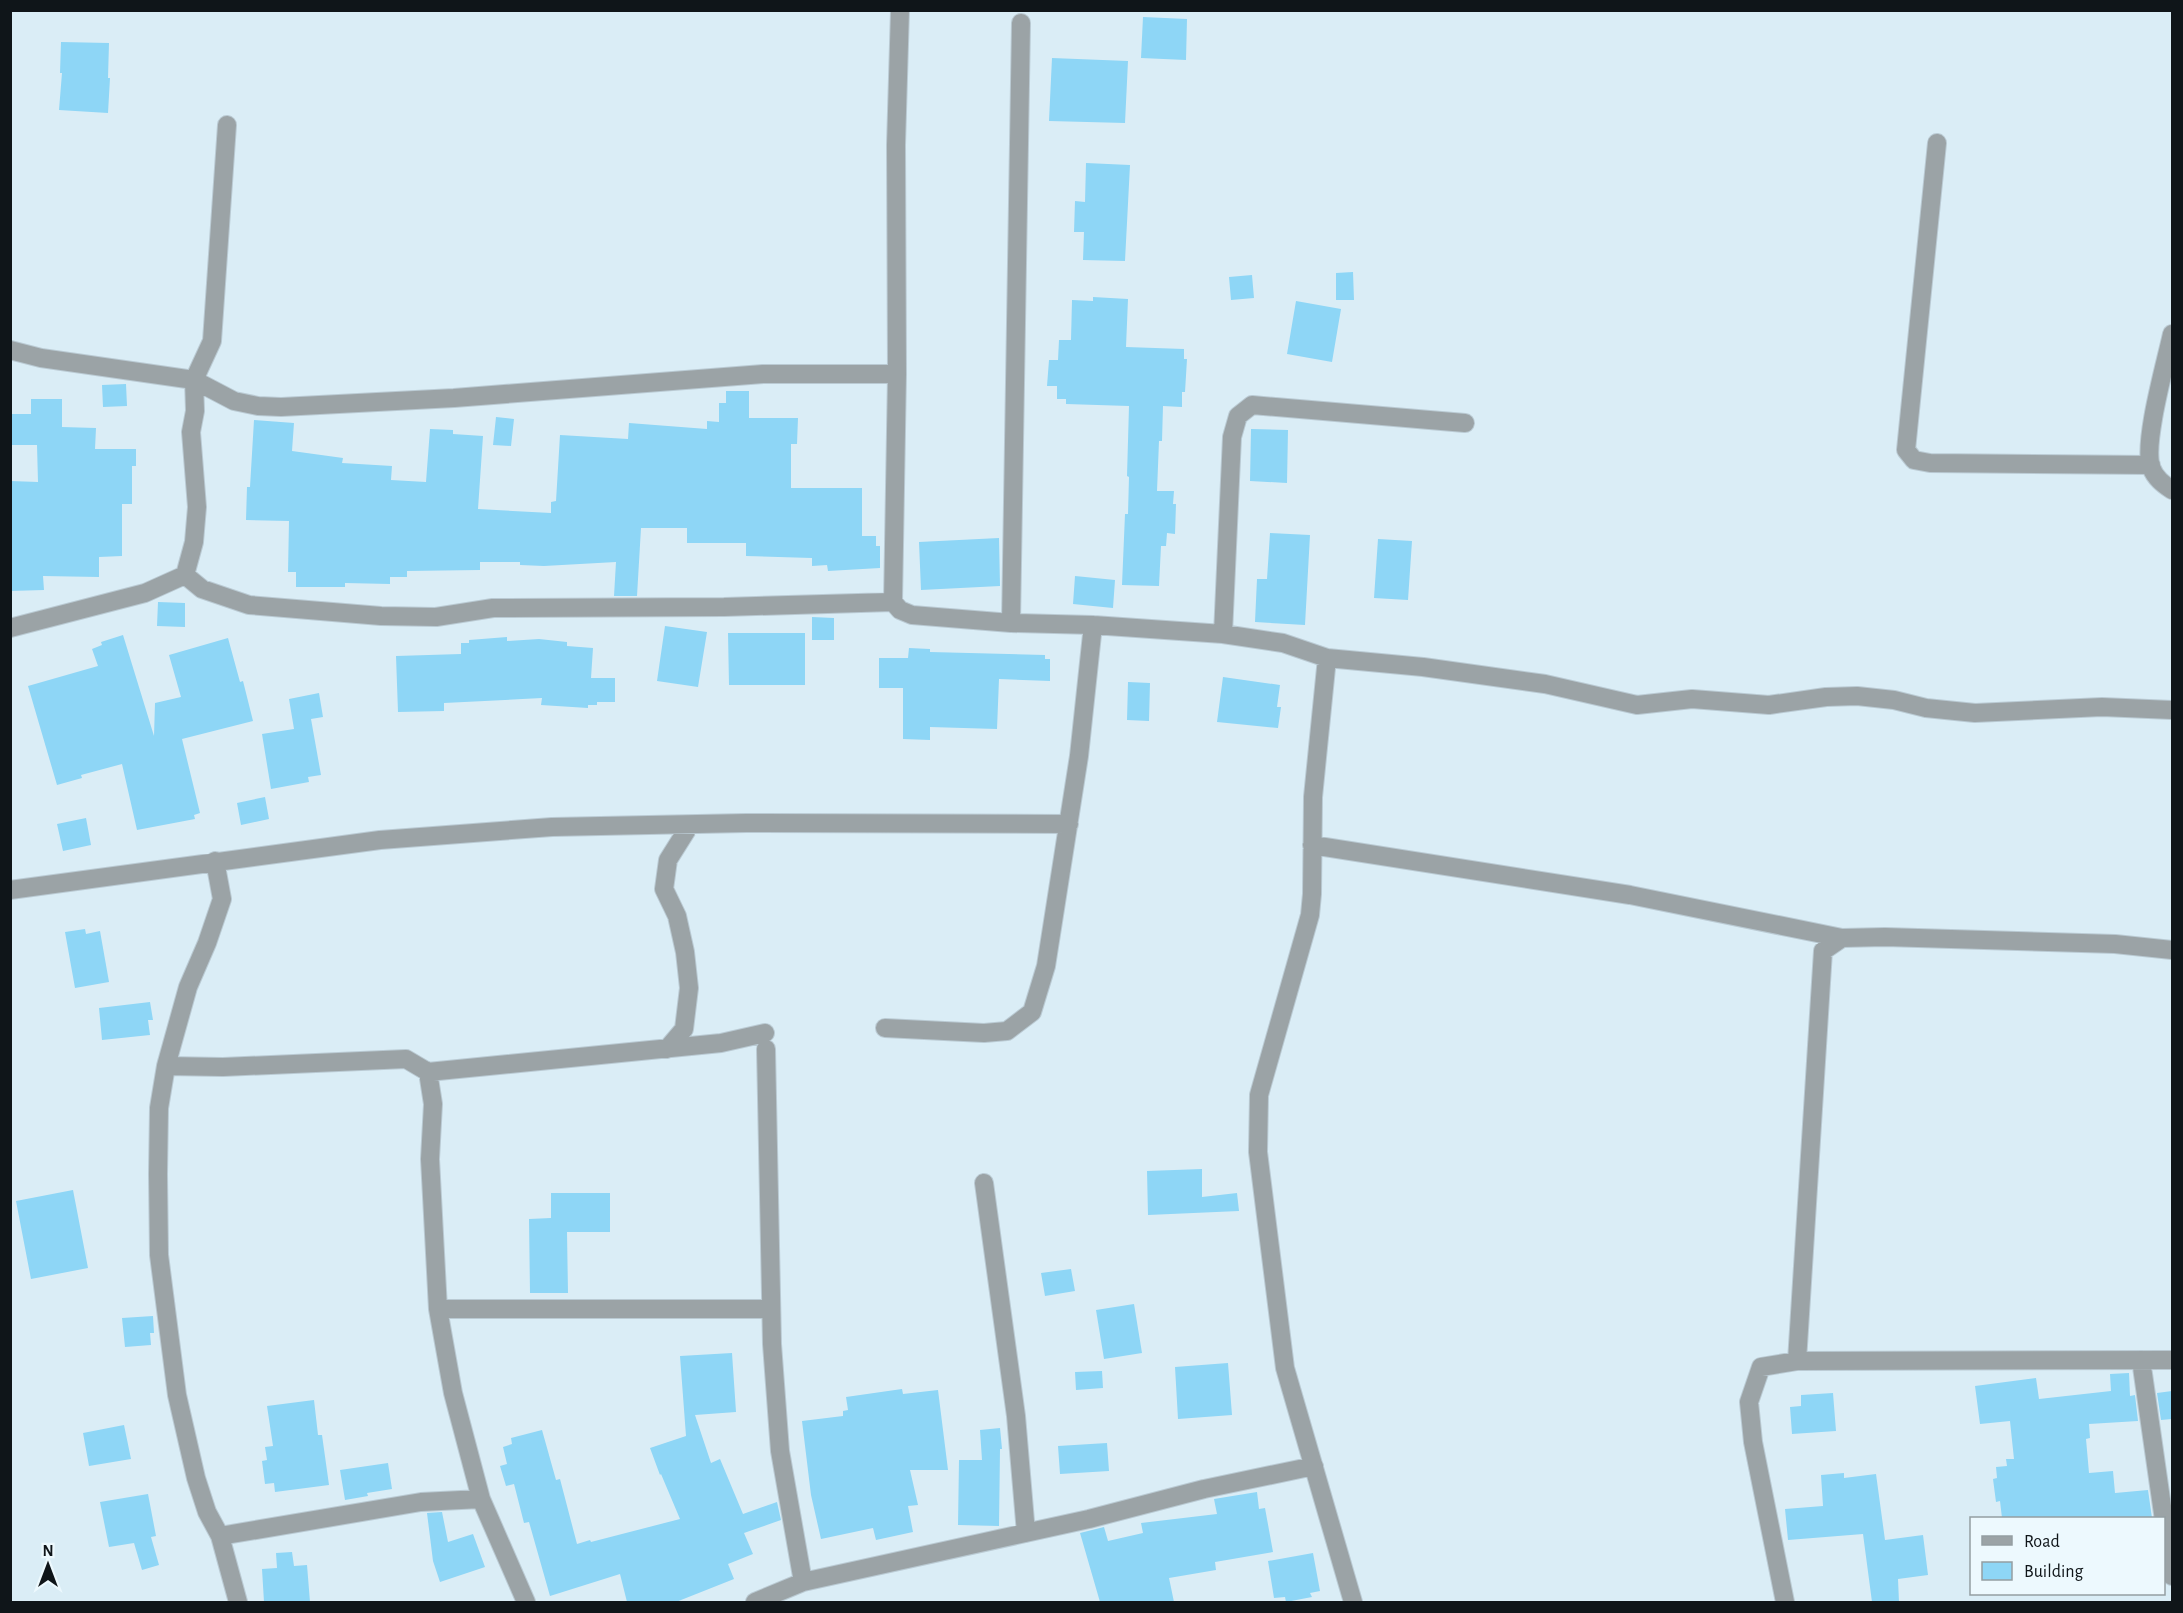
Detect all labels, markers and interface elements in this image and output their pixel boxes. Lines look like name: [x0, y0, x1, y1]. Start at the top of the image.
legend: [1970, 1517, 2165, 1595]
text: Road: [2024, 1533, 2060, 1551]
north arrow: [18, 1535, 78, 1595]
text: N: [42, 1543, 54, 1559]
text: Building: [2024, 1563, 2084, 1581]

